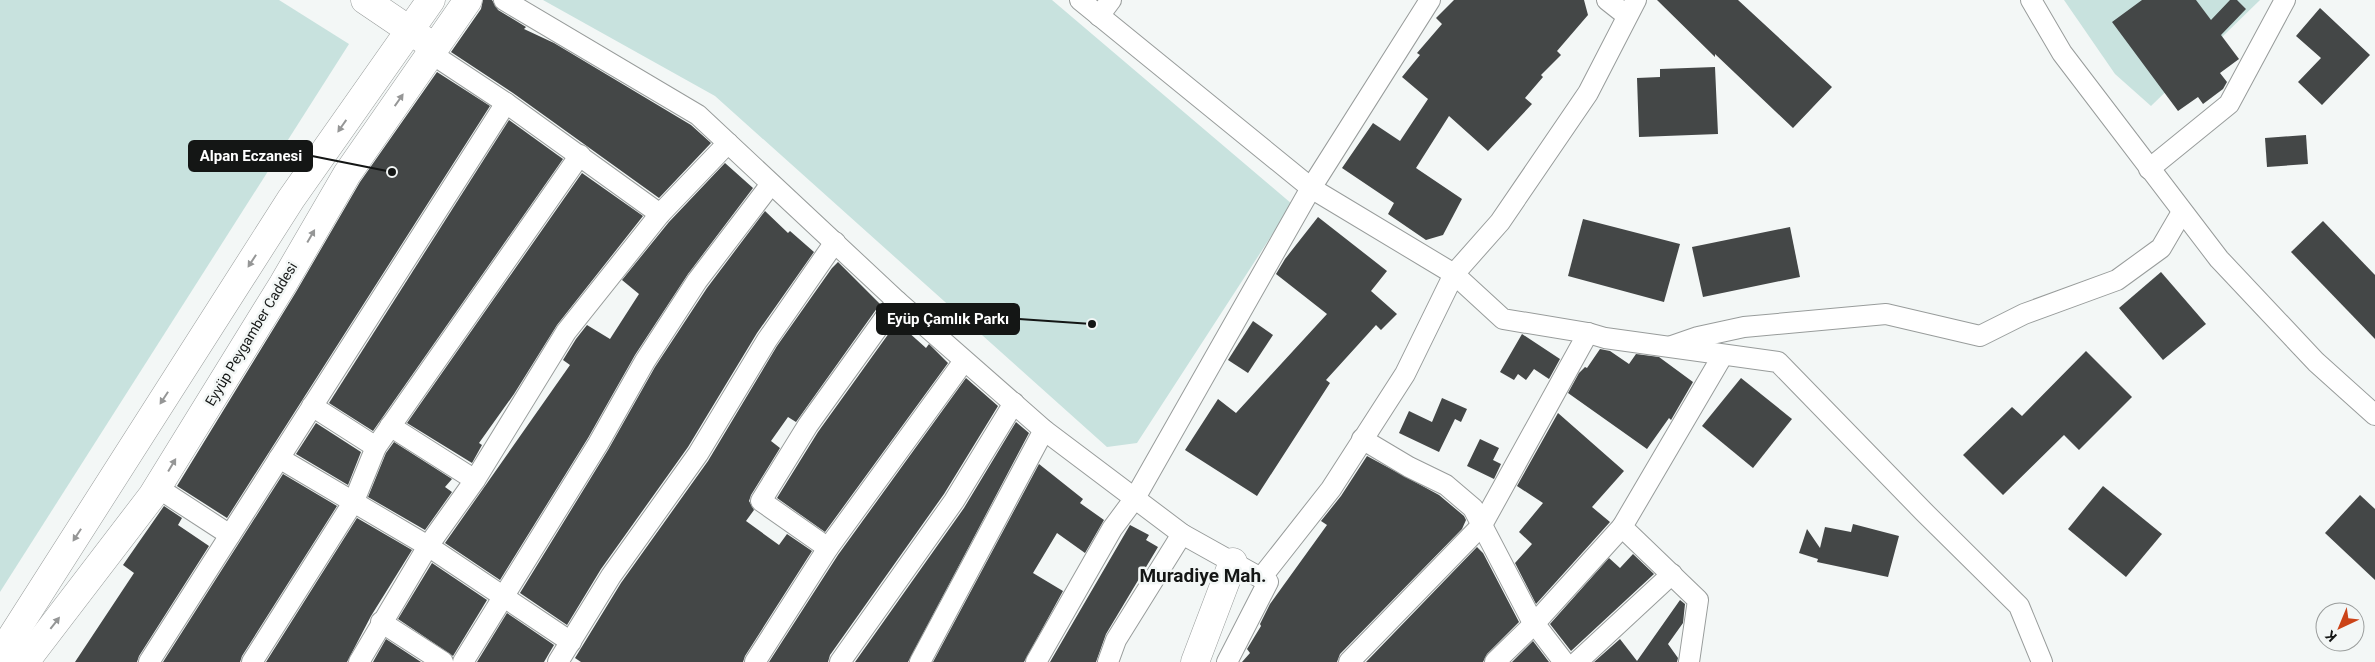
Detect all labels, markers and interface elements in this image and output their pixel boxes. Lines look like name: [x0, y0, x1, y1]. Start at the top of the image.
one-way arrow: [394, 93, 404, 106]
one-way arrow: [337, 119, 347, 132]
callout: Alpan Eczanesi: [189, 141, 312, 171]
text: Alpan Eczanesi: [200, 147, 302, 165]
one-way arrow: [306, 229, 315, 243]
one-way arrow: [247, 254, 257, 267]
street label: Eyyüp Peygamber Caddesi: [202, 259, 300, 409]
callout: Eyüp Çamlık Parkı: [877, 304, 1019, 334]
text: Eyüp Çamlık Parkı: [887, 310, 1009, 328]
one-way arrow: [160, 391, 169, 404]
one-way arrow: [167, 458, 177, 471]
one-way arrow: [72, 528, 81, 541]
district label: Muradiye Mah.: [1139, 564, 1267, 587]
north arrow: [2315, 602, 2365, 652]
one-way arrow: [49, 617, 60, 630]
text: K: [2322, 627, 2340, 645]

